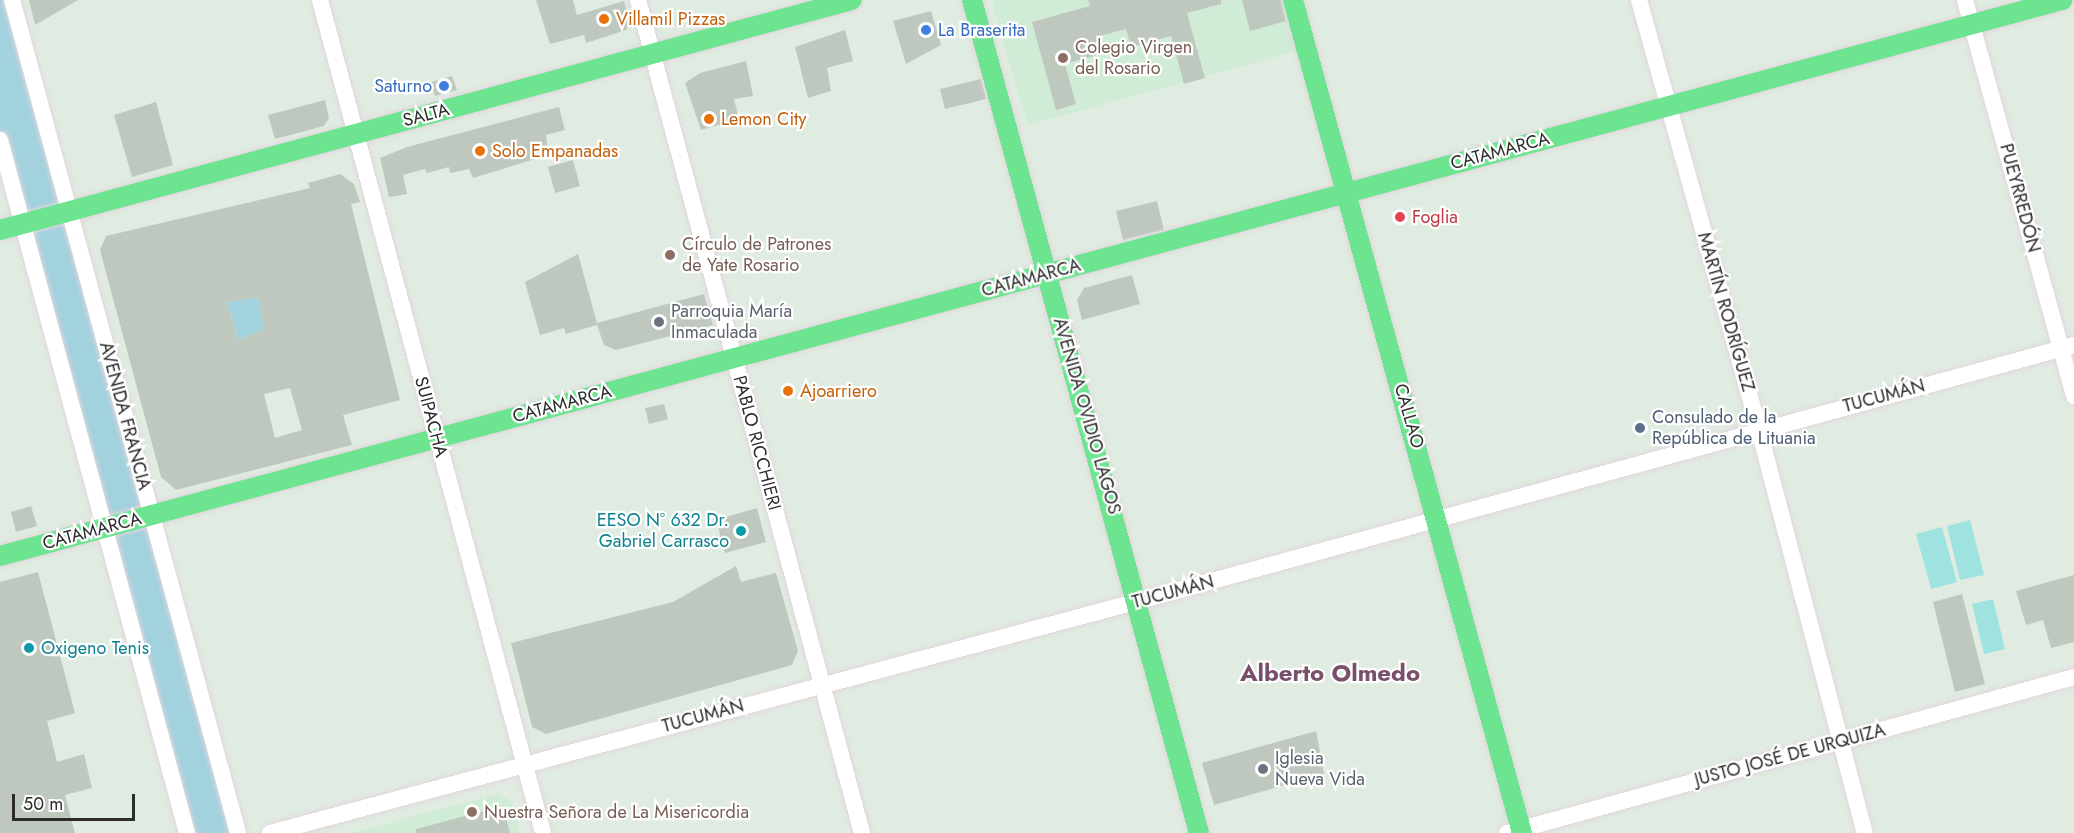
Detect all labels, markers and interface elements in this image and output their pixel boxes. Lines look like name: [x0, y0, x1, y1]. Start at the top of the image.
place label: Villamil Pizzas: [616, 8, 725, 30]
marker: Villamil Pizzas: [597, 12, 611, 26]
place label: La Braserita: [938, 19, 1025, 41]
marker: La Braserita: [919, 23, 933, 37]
place label: Colegio Virgen del Rosario: [1075, 37, 1192, 80]
marker: Colegio Virgen del Rosario: [1056, 51, 1070, 65]
place label: Saturno: [374, 75, 432, 97]
marker: Saturno: [437, 79, 451, 93]
street label: SALTA: [400, 98, 452, 132]
place label: Lemon City: [721, 108, 806, 130]
marker: Lemon City: [702, 112, 716, 126]
street label: CATAMARCA: [1448, 127, 1552, 175]
place label: Solo Empanadas: [492, 140, 618, 162]
street label: PUEYRREDÓN: [1995, 141, 2045, 255]
marker: Solo Empanadas: [473, 144, 487, 158]
place label: Foglia: [1412, 206, 1458, 228]
marker: Foglia: [1393, 210, 1407, 224]
street label: MARTÍN RODRÍGUEZ: [1693, 230, 1759, 394]
place label: Círculo de Patrones de Yate Rosario: [682, 234, 831, 276]
marker: Círculo de Patrones de Yate Rosario: [663, 248, 677, 262]
street label: CATAMARCA: [979, 254, 1083, 302]
place label: Parroquia María Inmaculada: [671, 301, 792, 344]
marker: Parroquia María Inmaculada: [652, 315, 666, 329]
street label: AVENIDA OVIDIO LAGOS: [1049, 315, 1125, 517]
street label: AVENIDA FRANCIA: [95, 339, 155, 493]
street label: PABLO RICCHIERI: [729, 373, 785, 513]
street label: SUIPACHA: [410, 374, 452, 460]
street label: TUCUMÁN: [1841, 375, 1927, 417]
street label: CATAMARCA: [510, 380, 614, 428]
place label: Ajoarriero: [800, 380, 877, 402]
street label: CALLAO: [1389, 381, 1429, 451]
marker: Ajoarriero: [781, 384, 795, 398]
place label: Consulado de la República de Lituania: [1652, 407, 1816, 450]
marker: Consulado de la República de Lituania: [1633, 421, 1647, 435]
street label: CATAMARCA: [40, 507, 144, 555]
place label: EESO Nº 632 Dr. Gabriel Carrasco: [597, 510, 729, 552]
marker: EESO Nº 632 Dr. Gabriel Carrasco: [734, 524, 748, 538]
street label: TUCUMÁN: [1130, 571, 1216, 613]
place label: Oxigeno Tenis: [41, 637, 149, 659]
marker: Oxigeno Tenis: [22, 641, 36, 655]
district label: Alberto Olmedo: [1240, 659, 1420, 687]
street label: TUCUMÁN: [660, 695, 746, 737]
street label: JUSTO JOSÉ DE URQUIZA: [1692, 719, 1888, 791]
place label: Iglesia Nueva Vida: [1275, 748, 1365, 790]
marker: Iglesia Nueva Vida: [1256, 762, 1270, 776]
scale bar: [15, 782, 138, 820]
text: 50 m: [23, 791, 63, 817]
place label: Nuestra Señora de La Misericordia: [484, 801, 749, 823]
marker: Nuestra Señora de La Misericordia: [465, 805, 479, 819]

